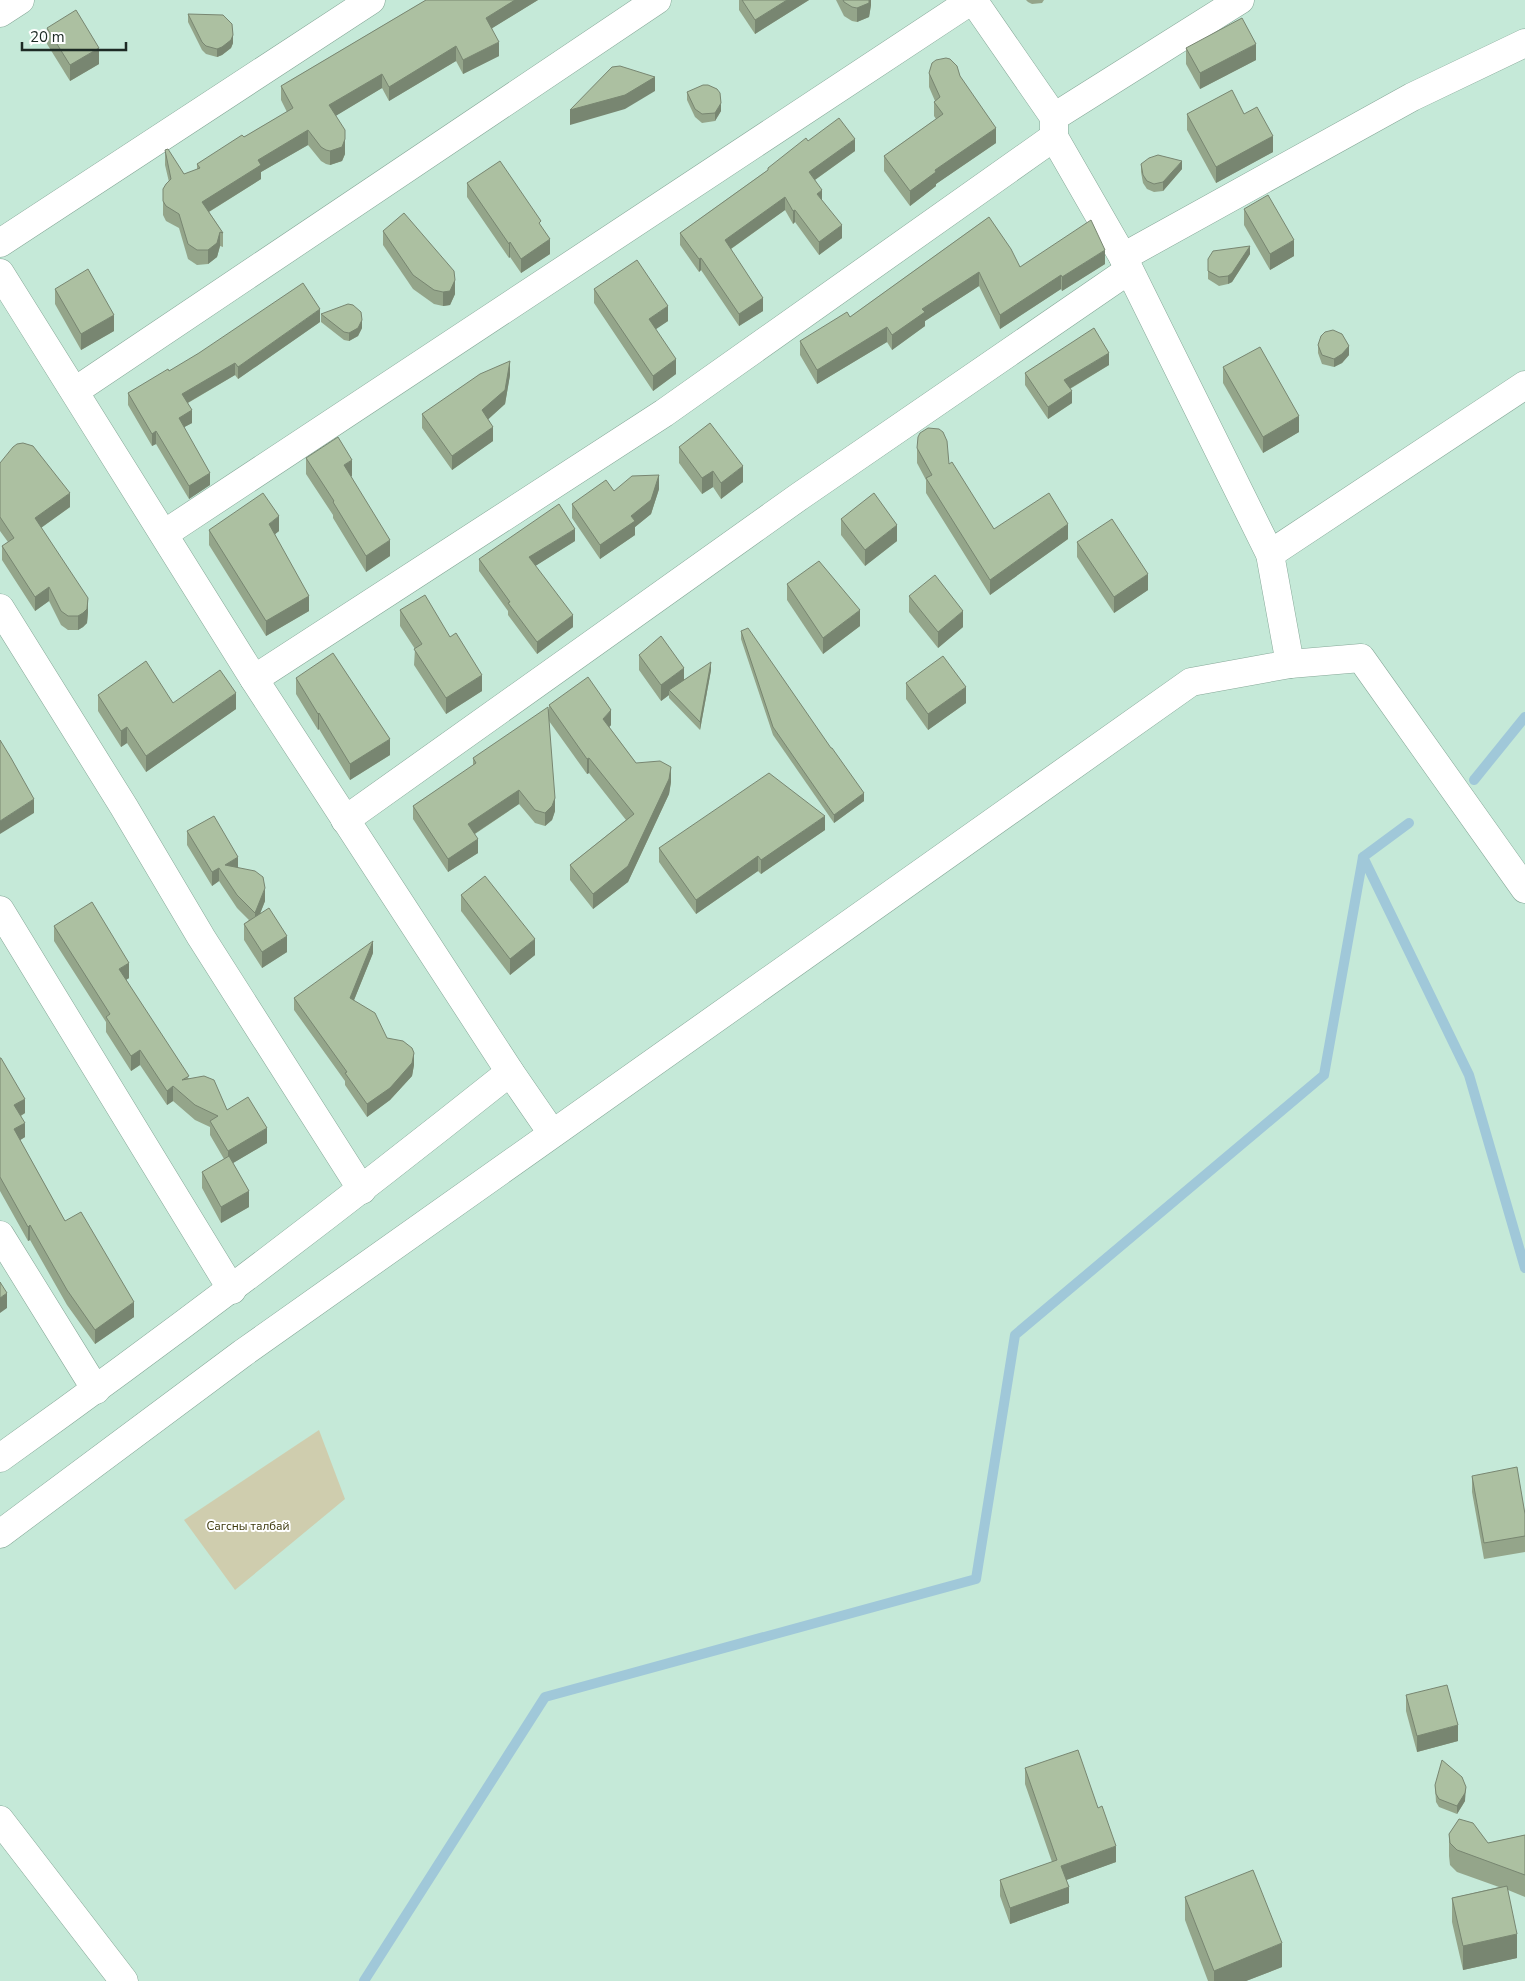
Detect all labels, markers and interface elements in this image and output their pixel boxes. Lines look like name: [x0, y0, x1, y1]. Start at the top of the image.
scale bar: [22, 20, 126, 52]
text: 20 m: [30, 27, 65, 47]
park label: Сагсны талбай: [206, 1518, 290, 1534]

